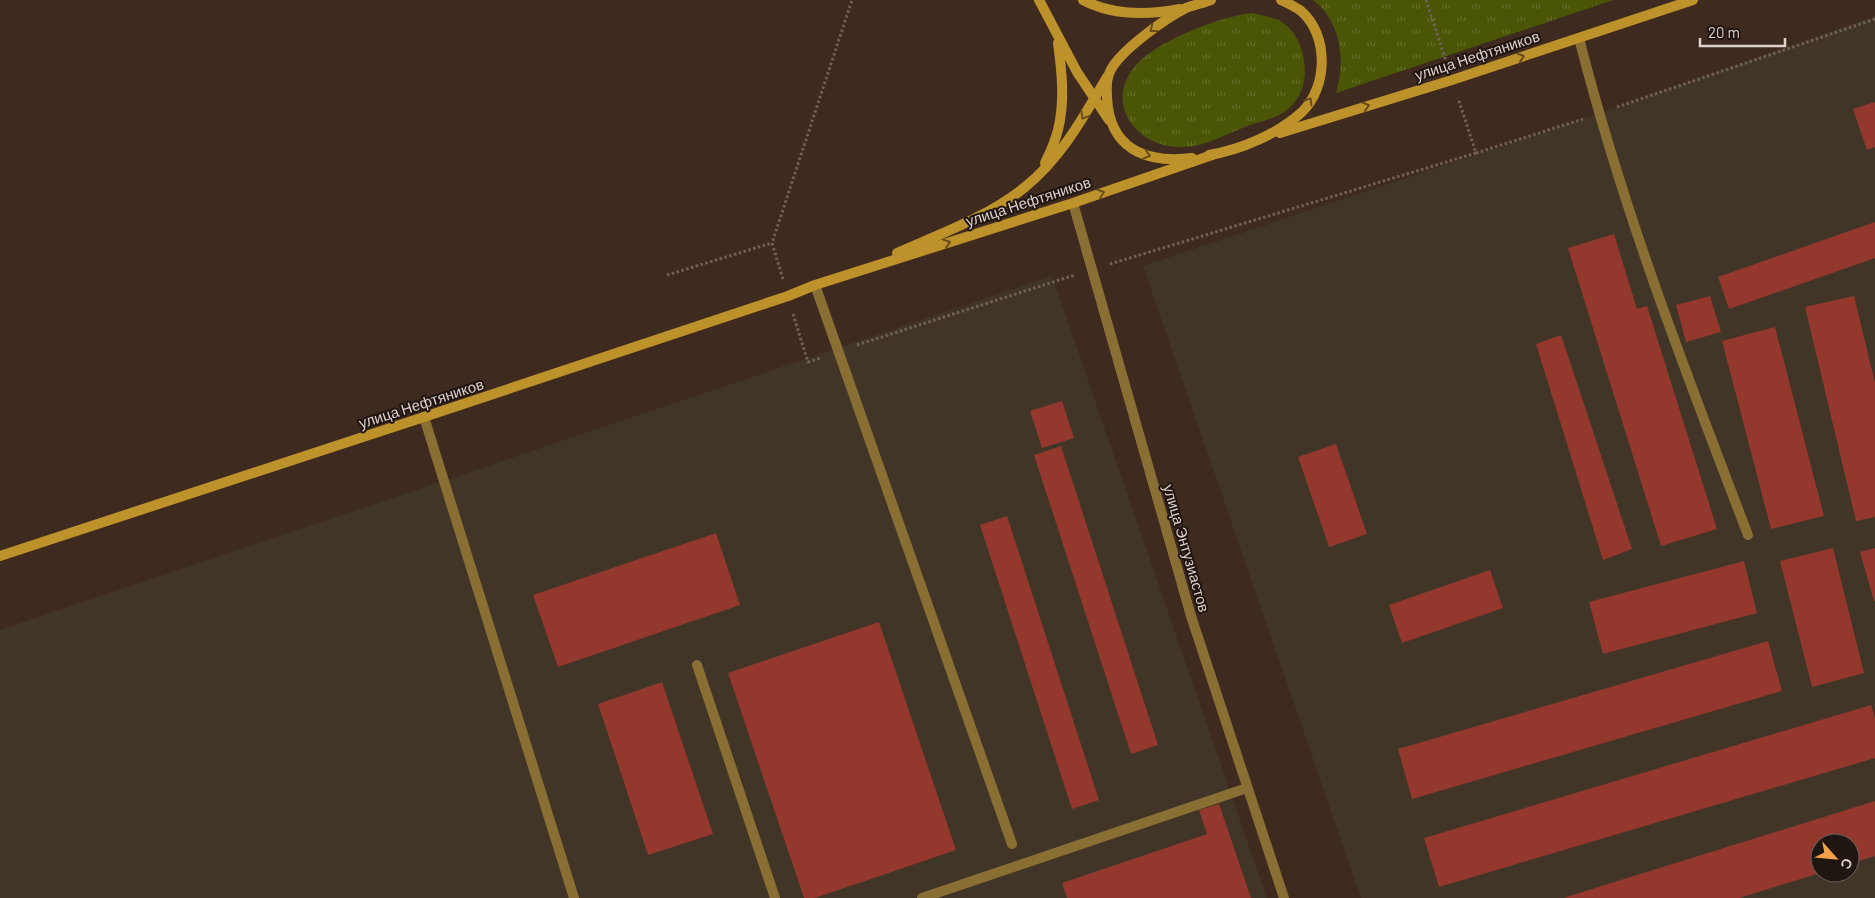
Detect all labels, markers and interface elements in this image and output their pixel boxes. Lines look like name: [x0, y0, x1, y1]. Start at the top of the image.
scale bar: [1700, 15, 1785, 47]
text: 20 m: [1708, 23, 1740, 41]
one-way arrow: [1149, 24, 1158, 33]
street label: улица Нефтяников: [1412, 26, 1542, 84]
one-way arrow: [1516, 53, 1525, 63]
one-way arrow: [1303, 97, 1313, 106]
one-way arrow: [1361, 102, 1370, 112]
one-way arrow: [1081, 110, 1091, 119]
one-way arrow: [1143, 149, 1151, 159]
street label: улица Нефтяников: [963, 172, 1093, 230]
one-way arrow: [1096, 189, 1105, 199]
one-way arrow: [942, 239, 950, 249]
street label: улица Нефтяников: [356, 374, 486, 432]
street label: улица Энтузиастов: [1160, 482, 1214, 614]
north arrow: [1810, 833, 1860, 883]
text: С: [1837, 856, 1857, 872]

